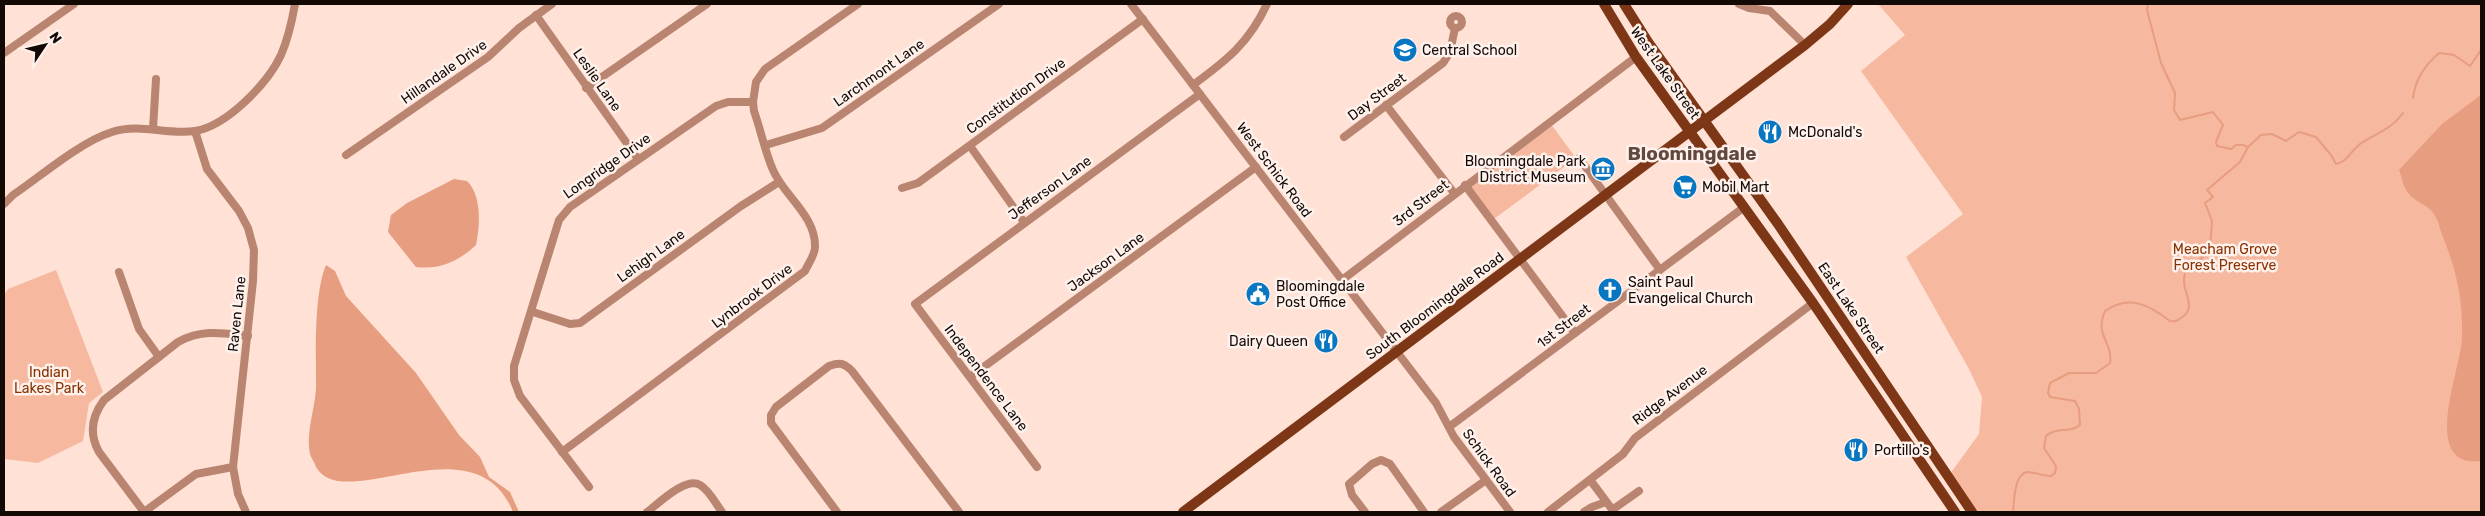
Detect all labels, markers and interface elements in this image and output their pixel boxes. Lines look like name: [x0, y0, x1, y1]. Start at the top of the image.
north arrow: [20, 20, 70, 70]
street label: West Lake Street: [1627, 23, 1704, 123]
text: N: [45, 29, 65, 47]
street label: Larchmont Lane: [830, 35, 928, 111]
street label: Hillandale Drive: [398, 36, 490, 108]
school or university icon: Central School: [1392, 37, 1418, 63]
place label: Central School: [1422, 42, 1517, 59]
street label: Leslie Lane: [569, 45, 625, 115]
street label: Constitution Drive: [963, 54, 1069, 138]
street label: Day Street: [1345, 69, 1410, 124]
street label: West Schick Road: [1233, 119, 1315, 221]
restaurant icon: McDonald's: [1757, 119, 1783, 145]
place label: McDonald's: [1788, 124, 1862, 141]
street label: Longridge Drive: [560, 129, 654, 202]
district label: Bloomingdale: [1627, 142, 1757, 165]
street label: Jefferson Lane: [1005, 152, 1095, 224]
place label: Bloomingdale Park District Museum: [1465, 153, 1587, 186]
museum icon: Bloomingdale Park District Museum: [1590, 156, 1616, 182]
supermarket icon: Mobil Mart: [1672, 174, 1698, 200]
street label: 3rd Street: [1390, 176, 1453, 230]
place label: Mobil Mart: [1702, 179, 1770, 196]
street label: Lehigh Lane: [614, 226, 688, 286]
street label: Jackson Lane: [1064, 228, 1148, 295]
park label: Meacham Grove Forest Preserve: [2173, 241, 2277, 274]
street label: South Bloomingdale Road: [1363, 249, 1507, 363]
street label: East Lake Street: [1814, 259, 1888, 357]
street label: Lynbrook Drive: [708, 260, 796, 332]
place label: Saint Paul Evangelical Church: [1628, 274, 1753, 307]
street label: Raven Lane: [225, 275, 249, 353]
church icon: Saint Paul Evangelical Church: [1597, 277, 1623, 303]
place label: Bloomingdale Post Office: [1276, 278, 1365, 311]
public building icon: Bloomingdale Post Office: [1245, 281, 1271, 307]
street label: 1st Street: [1534, 300, 1594, 352]
street label: Independence Lane: [940, 321, 1032, 435]
restaurant icon: Dairy Queen: [1313, 328, 1339, 354]
place label: Dairy Queen: [1229, 333, 1308, 350]
street label: Ridge Avenue: [1629, 361, 1711, 429]
park label: Indian Lakes Park: [14, 364, 85, 397]
street label: Schick Road: [1459, 426, 1519, 500]
restaurant icon: Portillo's: [1843, 437, 1869, 463]
place label: Portillo's: [1874, 442, 1929, 459]

